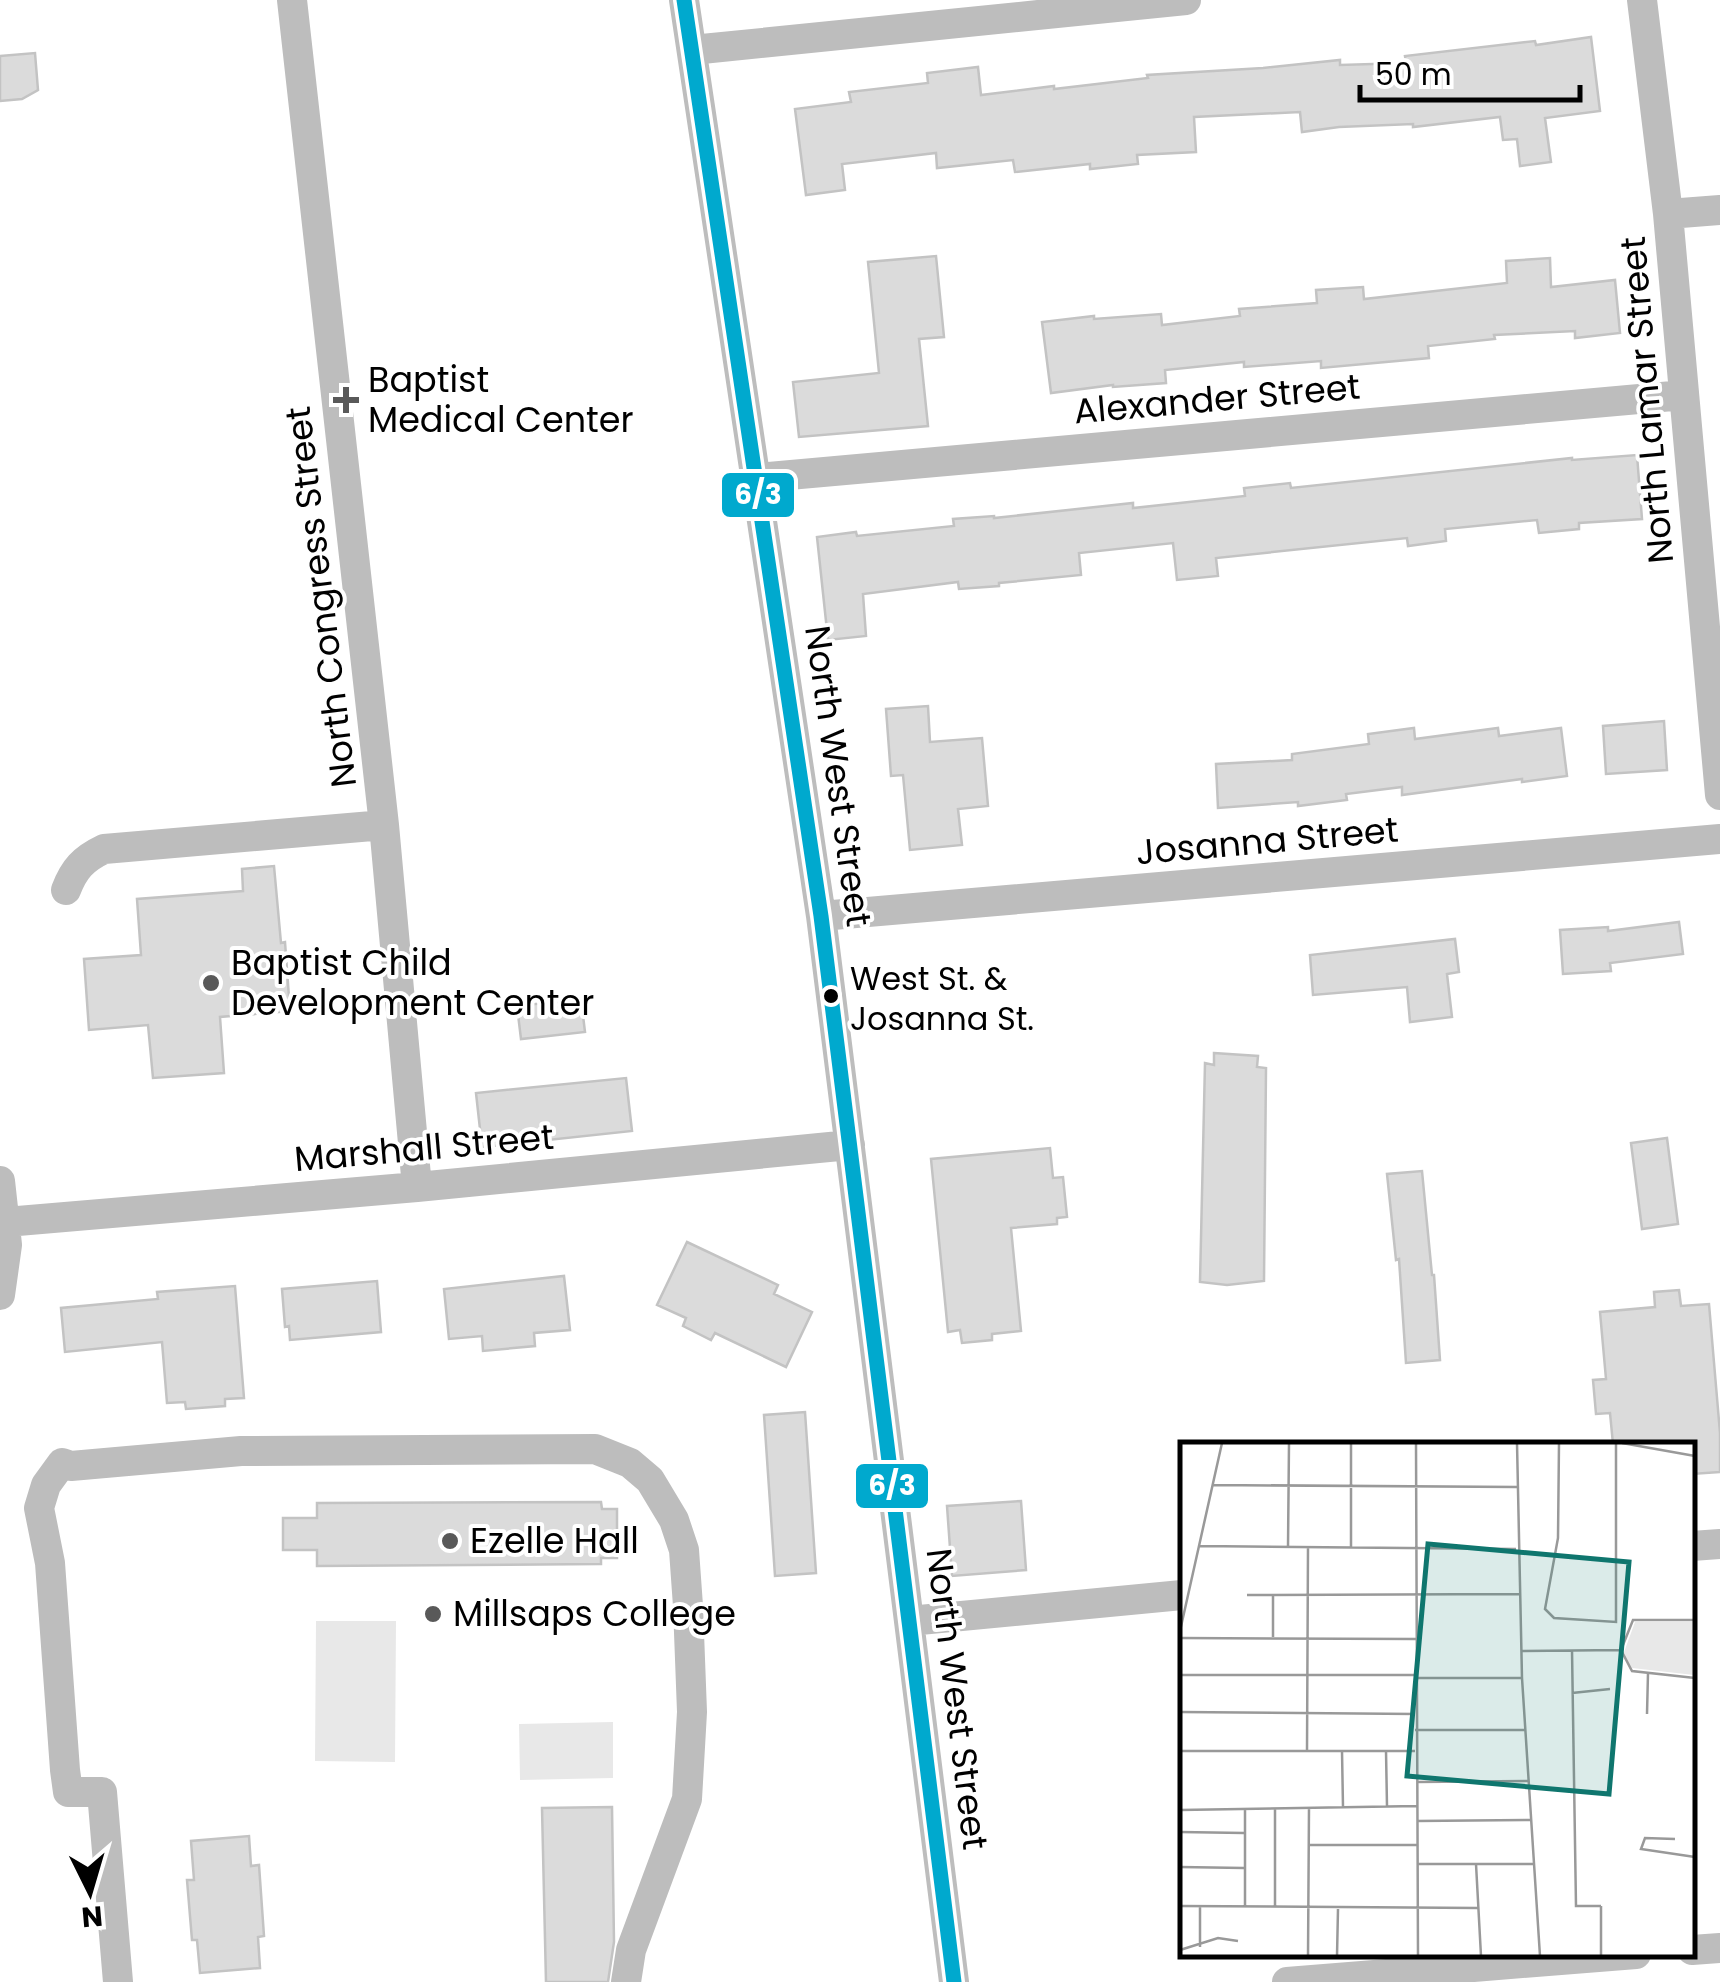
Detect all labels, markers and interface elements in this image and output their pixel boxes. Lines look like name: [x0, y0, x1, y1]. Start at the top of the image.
scale bar: [1360, 40, 1580, 102]
text: 50 m: [1375, 53, 1452, 96]
street label: North Lamar Street: [1608, 235, 1685, 566]
place label: Baptist Medical Center: [368, 355, 634, 444]
street label: Alexander Street: [1072, 362, 1362, 435]
marker: Baptist Medical Center: [333, 387, 359, 413]
street label: North Congress Street: [273, 404, 368, 790]
line badge: 6/3: [720, 471, 796, 519]
text: 6/3: [734, 475, 782, 514]
street label: North West Street: [793, 622, 884, 929]
street label: Josanna Street: [1134, 805, 1400, 876]
place label: Baptist Child Development Center: [231, 938, 594, 1027]
place label: West St. & Josanna St.: [850, 956, 1034, 1041]
marker: Baptist Child Development Center: [200, 972, 222, 994]
marker: West St. & Josanna St.: [821, 986, 841, 1006]
street label: Marshall Street: [292, 1112, 556, 1183]
inset map: [1180, 1442, 1695, 1957]
line badge: 6/3: [854, 1462, 930, 1510]
text: 6/3: [868, 1466, 916, 1505]
place label: Ezelle Hall: [470, 1516, 639, 1565]
marker: Ezelle Hall: [439, 1530, 461, 1552]
street label: North West Street: [915, 1545, 1000, 1852]
place label: Millsaps College: [453, 1589, 736, 1638]
marker: Millsaps College: [422, 1603, 444, 1625]
north arrow: [40, 1842, 140, 1942]
text: N: [80, 1896, 104, 1937]

